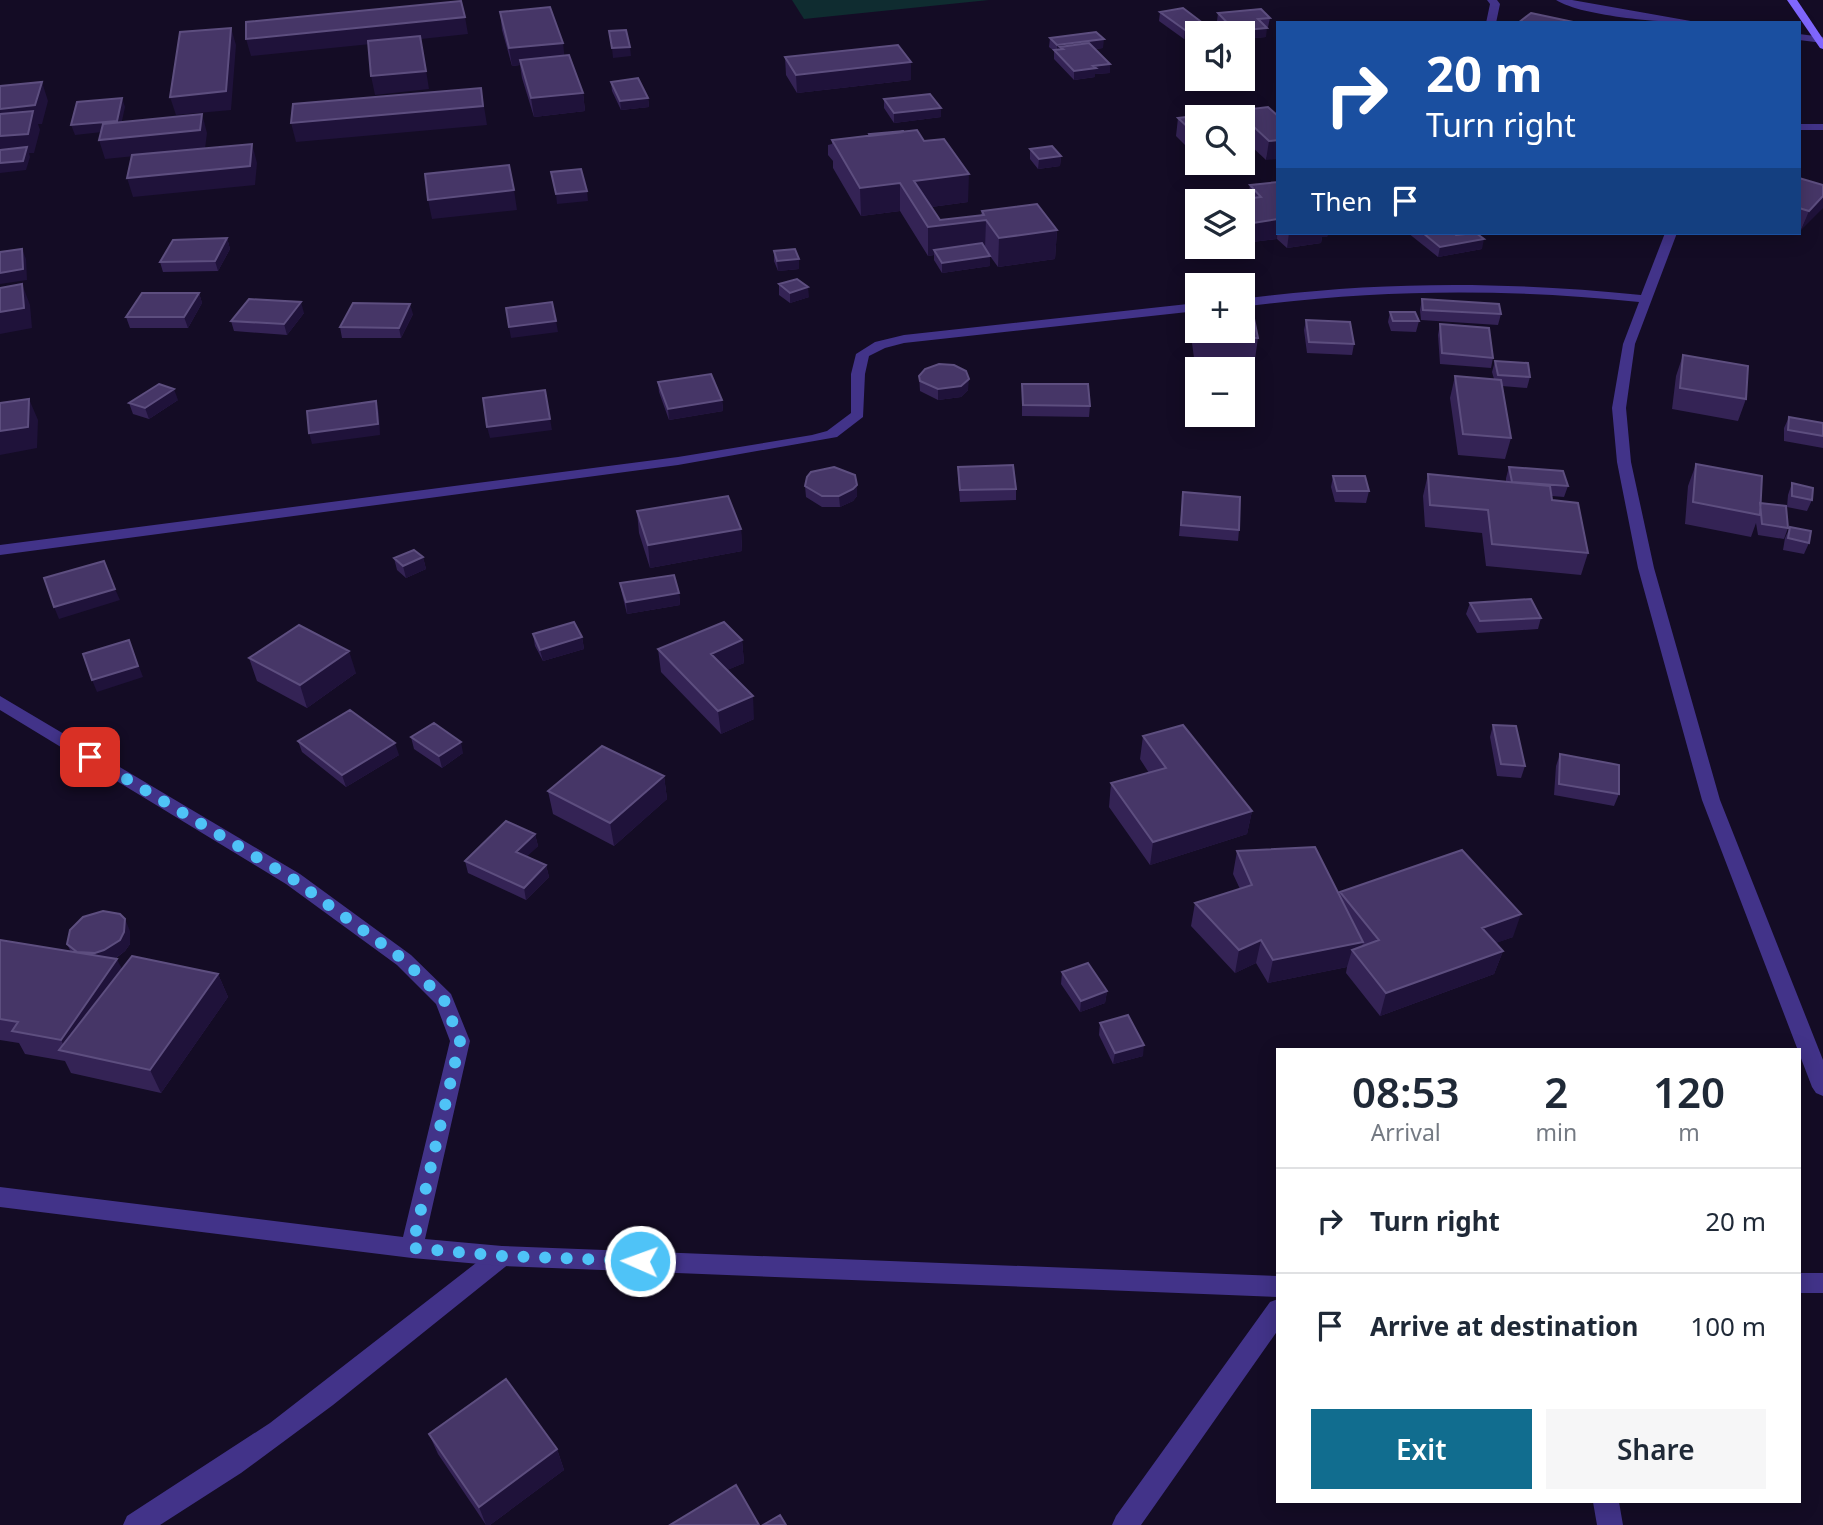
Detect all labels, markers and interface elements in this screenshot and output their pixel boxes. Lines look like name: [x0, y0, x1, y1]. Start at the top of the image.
map controls: [1185, 21, 1255, 427]
button: sound: [1185, 21, 1255, 91]
text: 20 m: [1426, 40, 1543, 106]
icon: right: [1311, 49, 1402, 140]
text: Turn right: [1426, 103, 1576, 146]
button: search: [1185, 105, 1255, 175]
icon: arrive: [1386, 182, 1424, 220]
text: Then: [1311, 183, 1372, 219]
button: layers: [1185, 189, 1255, 259]
button: +: [1185, 273, 1255, 343]
button: −: [1185, 357, 1255, 427]
pin: [60, 727, 120, 787]
icon: arrive: [71, 738, 109, 776]
text: 08:53: [1352, 1063, 1460, 1120]
text: 2: [1544, 1063, 1568, 1120]
text: 120: [1653, 1063, 1725, 1120]
text: Arrival: [1371, 1116, 1441, 1148]
text: min: [1535, 1116, 1577, 1148]
text: m: [1678, 1116, 1700, 1148]
icon: right: [1311, 1202, 1349, 1240]
text: Turn right: [1370, 1203, 1500, 1239]
text: 20 m: [1705, 1203, 1766, 1239]
position arrow: [603, 1224, 677, 1298]
icon: arrive: [1311, 1307, 1349, 1345]
text: Arrive at destination: [1370, 1308, 1639, 1344]
text: 100 m: [1690, 1308, 1766, 1344]
button: Exit: [1311, 1409, 1532, 1489]
button: Share: [1546, 1409, 1766, 1489]

